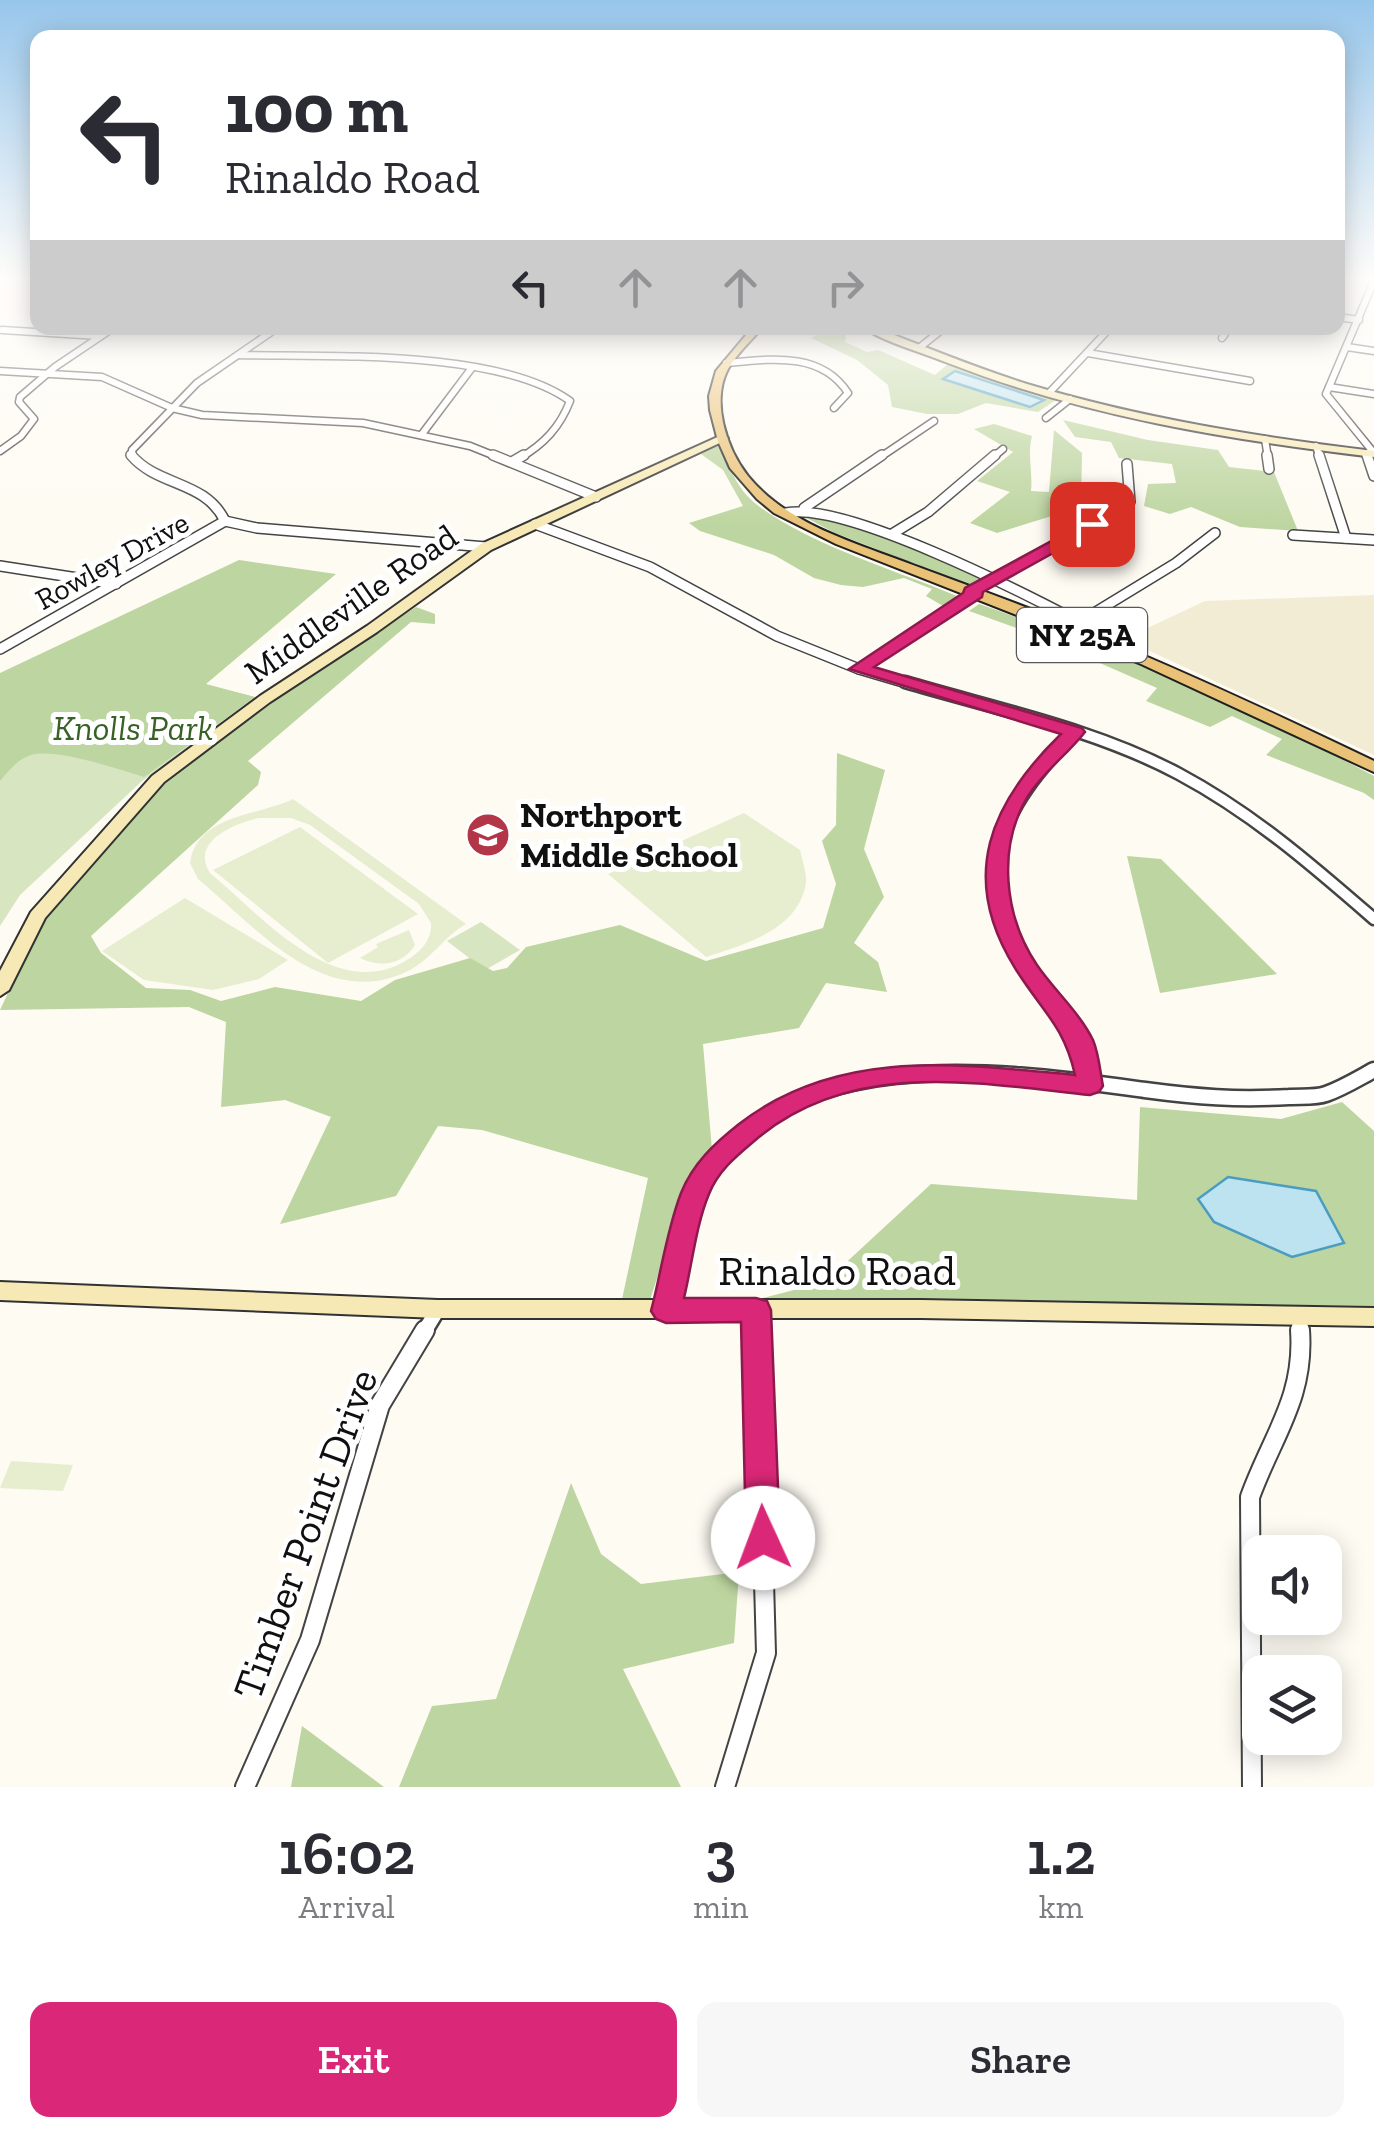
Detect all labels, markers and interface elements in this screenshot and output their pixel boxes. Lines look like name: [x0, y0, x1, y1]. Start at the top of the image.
text: 100 m: [225, 66, 408, 150]
icon: left: [60, 70, 190, 200]
text: Rinaldo Road: [225, 151, 480, 205]
icon: left: [503, 260, 558, 315]
icon: ahead: [608, 260, 663, 315]
icon: ahead: [713, 260, 768, 315]
icon: right: [818, 260, 873, 315]
pin: [1050, 482, 1135, 567]
icon: arrive: [1065, 497, 1120, 552]
street label: Rowley Drive: [29, 504, 195, 618]
street label: Middleville Road: [237, 515, 465, 693]
road number: NY 25A: [1017, 608, 1147, 662]
park label: Knolls Park: [53, 707, 213, 749]
place label: Northport Middle School: [520, 794, 738, 876]
school or university icon: Northport Middle School: [465, 812, 511, 858]
street label: Rinaldo Road: [718, 1245, 956, 1296]
street label: Timber Point Drive: [222, 1362, 388, 1706]
position arrow: [711, 1486, 815, 1590]
map controls: [1242, 1535, 1342, 1755]
button: sound: [1242, 1535, 1342, 1635]
button: layers: [1242, 1655, 1342, 1755]
text: 16:02: [278, 1817, 415, 1889]
text: 3: [705, 1817, 736, 1889]
text: 1.2: [1027, 1817, 1096, 1889]
text: Arrival: [298, 1888, 395, 1926]
text: min: [693, 1888, 748, 1926]
text: km: [1039, 1888, 1083, 1926]
button: Exit: [30, 2002, 677, 2117]
button: Share: [697, 2002, 1344, 2117]

